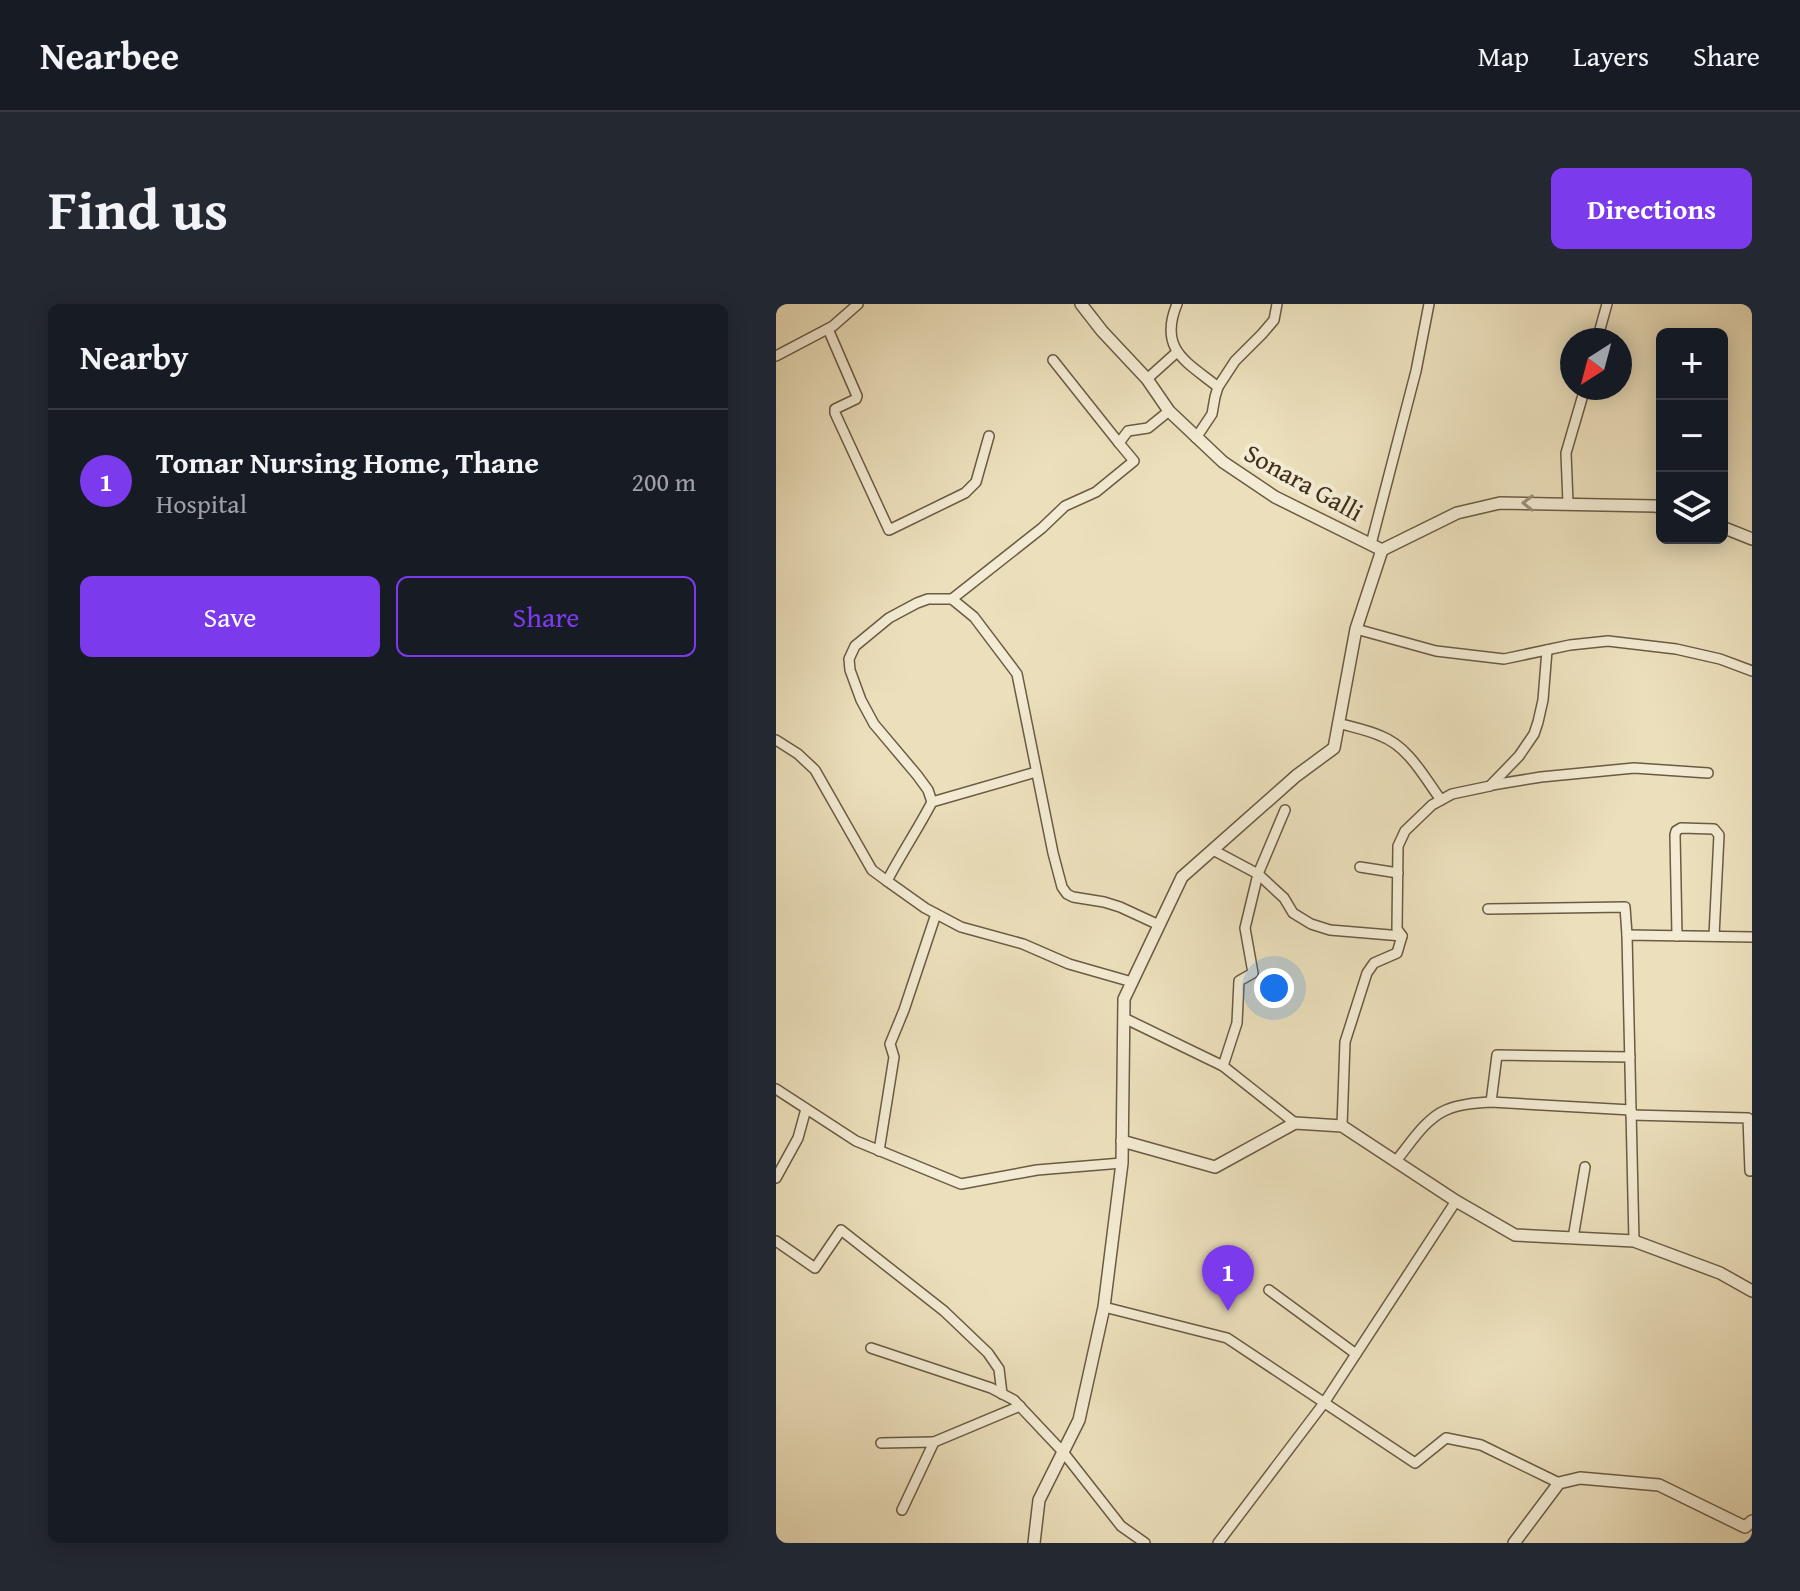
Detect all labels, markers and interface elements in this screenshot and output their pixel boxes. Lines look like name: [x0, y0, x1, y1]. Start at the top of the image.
text: Nearbee: [40, 27, 179, 83]
text: Map: [1478, 35, 1529, 76]
text: Layers: [1573, 35, 1649, 76]
text: Share: [1693, 35, 1760, 76]
text: Find us: [48, 167, 228, 250]
button: Directions: [1551, 168, 1752, 249]
north arrow: [1560, 328, 1632, 400]
map controls: [1656, 328, 1728, 544]
button: +: [1656, 328, 1728, 400]
text: Nearby: [80, 332, 189, 381]
button: −: [1656, 400, 1728, 472]
street label: Sonara Galli: [1237, 433, 1371, 531]
text: Tomar Nursing Home, Thane: [156, 440, 539, 484]
text: 1: [99, 462, 113, 501]
text: 200 m: [631, 462, 696, 501]
button: layers: [1656, 472, 1728, 544]
text: Hospital: [156, 484, 247, 523]
one-way arrow: [1521, 494, 1534, 512]
button: Save: [80, 576, 380, 657]
button: Share: [396, 576, 696, 657]
your location: [1254, 968, 1294, 1008]
pin: 1: [1202, 1245, 1254, 1311]

